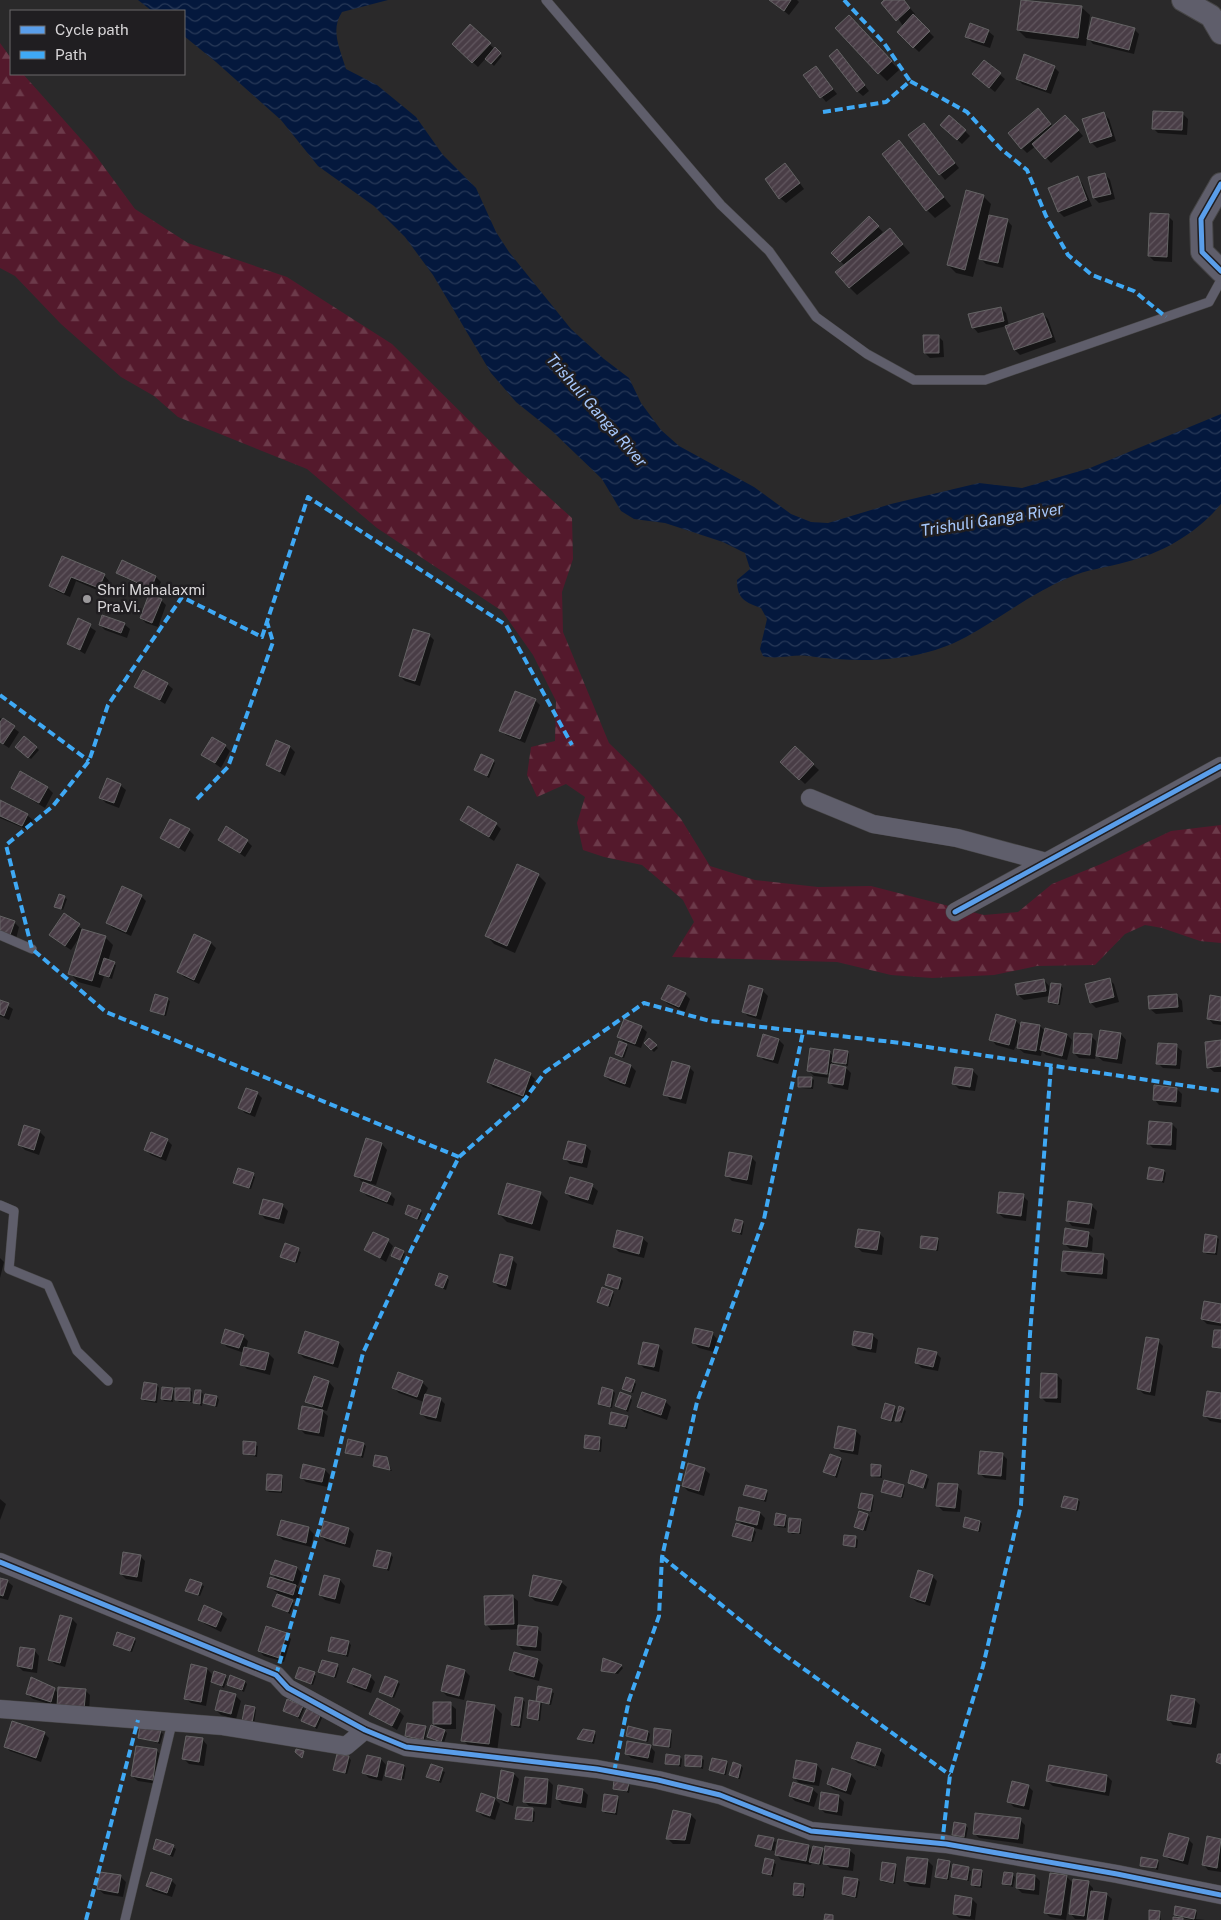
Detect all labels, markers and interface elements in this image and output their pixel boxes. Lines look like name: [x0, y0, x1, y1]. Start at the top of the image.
legend: [10, 10, 185, 75]
text: Cycle path: [55, 21, 129, 38]
text: Path: [55, 46, 87, 63]
water label: Trishuli Ganga River: [542, 350, 652, 472]
water label: Trishuli Ganga River: [920, 499, 1066, 540]
place label: Shri Mahalaxmi Pra.Vi.: [97, 581, 205, 615]
marker: Shri Mahalaxmi Pra.Vi.: [81, 593, 93, 605]

